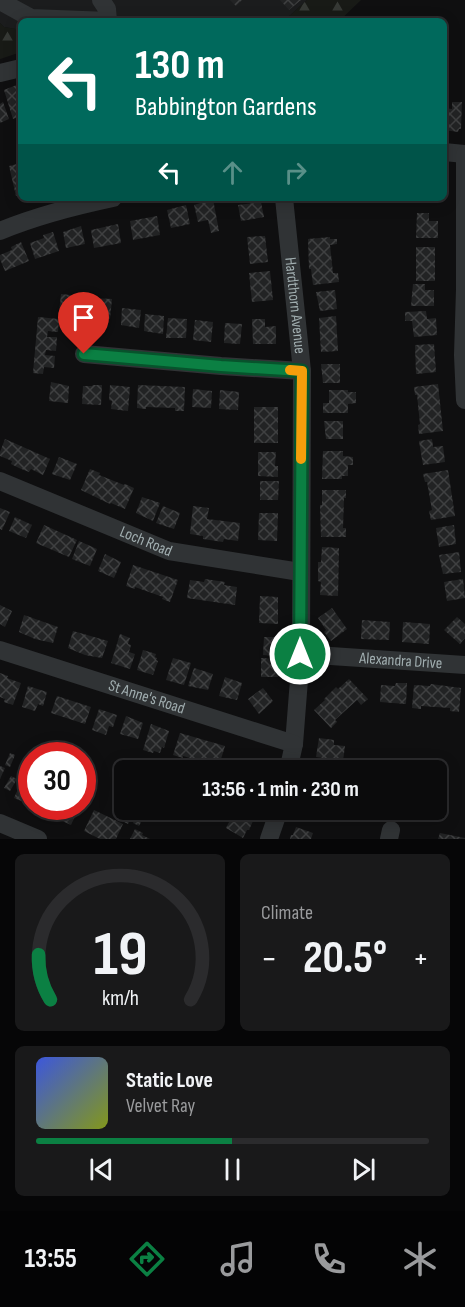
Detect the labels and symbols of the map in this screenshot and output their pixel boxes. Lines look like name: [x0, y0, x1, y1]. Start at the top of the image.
street label: Hardthorn Avenue: [281, 256, 310, 355]
pin: [58, 292, 109, 354]
street label: Loch Road: [117, 522, 175, 561]
position arrow: [268, 622, 332, 686]
street label: Alexandra Drive: [358, 648, 443, 673]
street label: St Anne's Road: [106, 676, 187, 718]
speed limit sign: 30: [18, 742, 96, 820]

